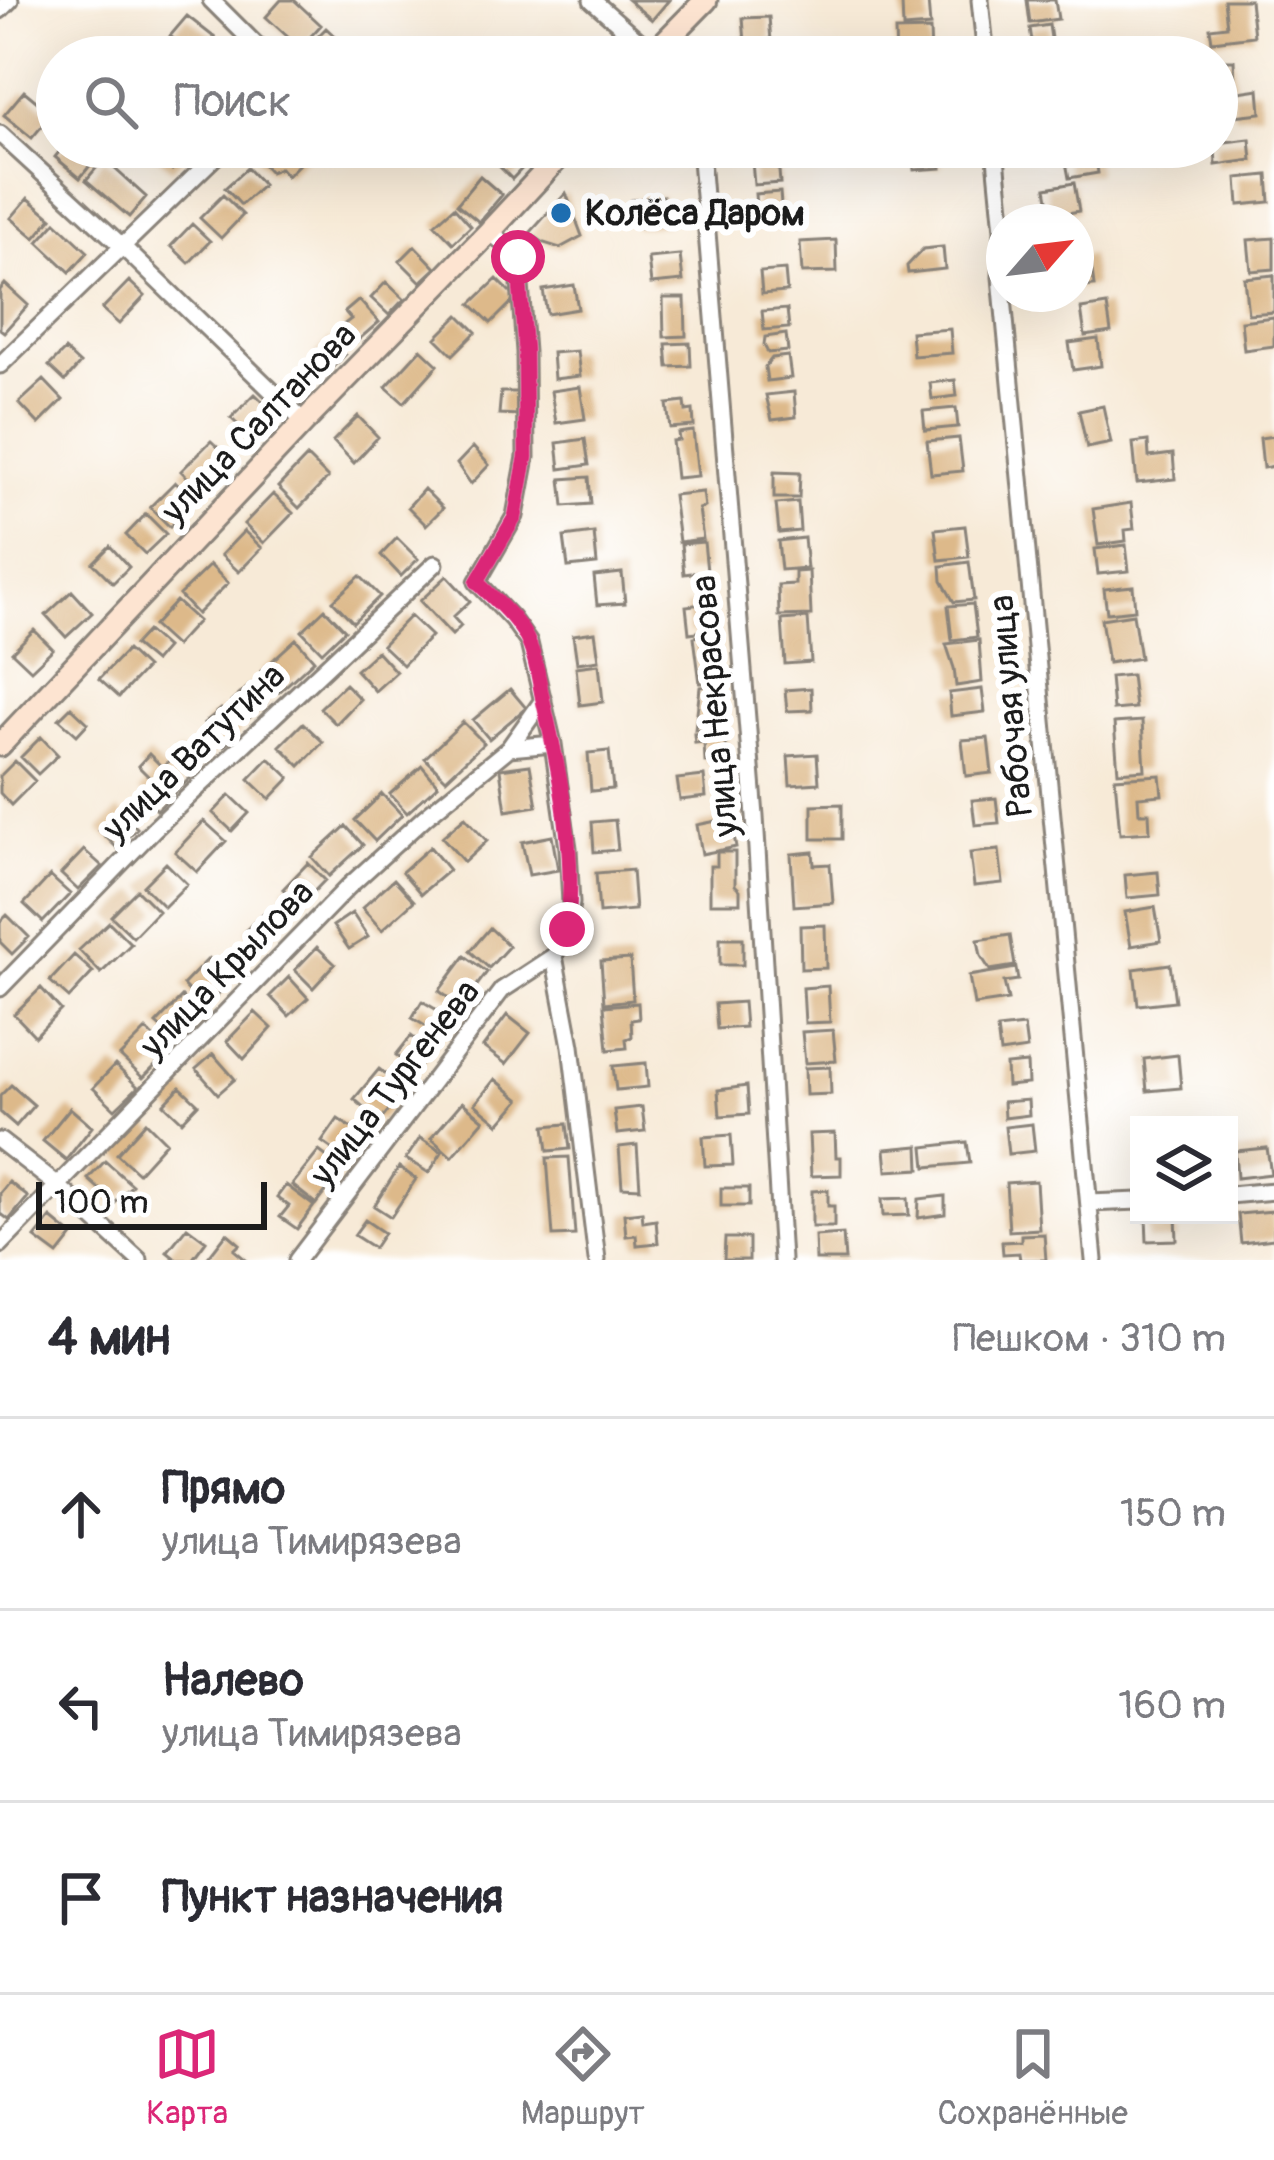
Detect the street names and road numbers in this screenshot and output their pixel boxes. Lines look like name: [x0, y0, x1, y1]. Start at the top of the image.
street label: улица Салтанова: [151, 313, 366, 534]
street label: улица Некрасова: [681, 573, 749, 840]
street label: Рабочая улица: [979, 593, 1043, 819]
street label: улица Ватутина: [92, 654, 295, 851]
street label: улица Крылова: [130, 870, 323, 1068]
street label: улица Тургенева: [300, 971, 490, 1196]

